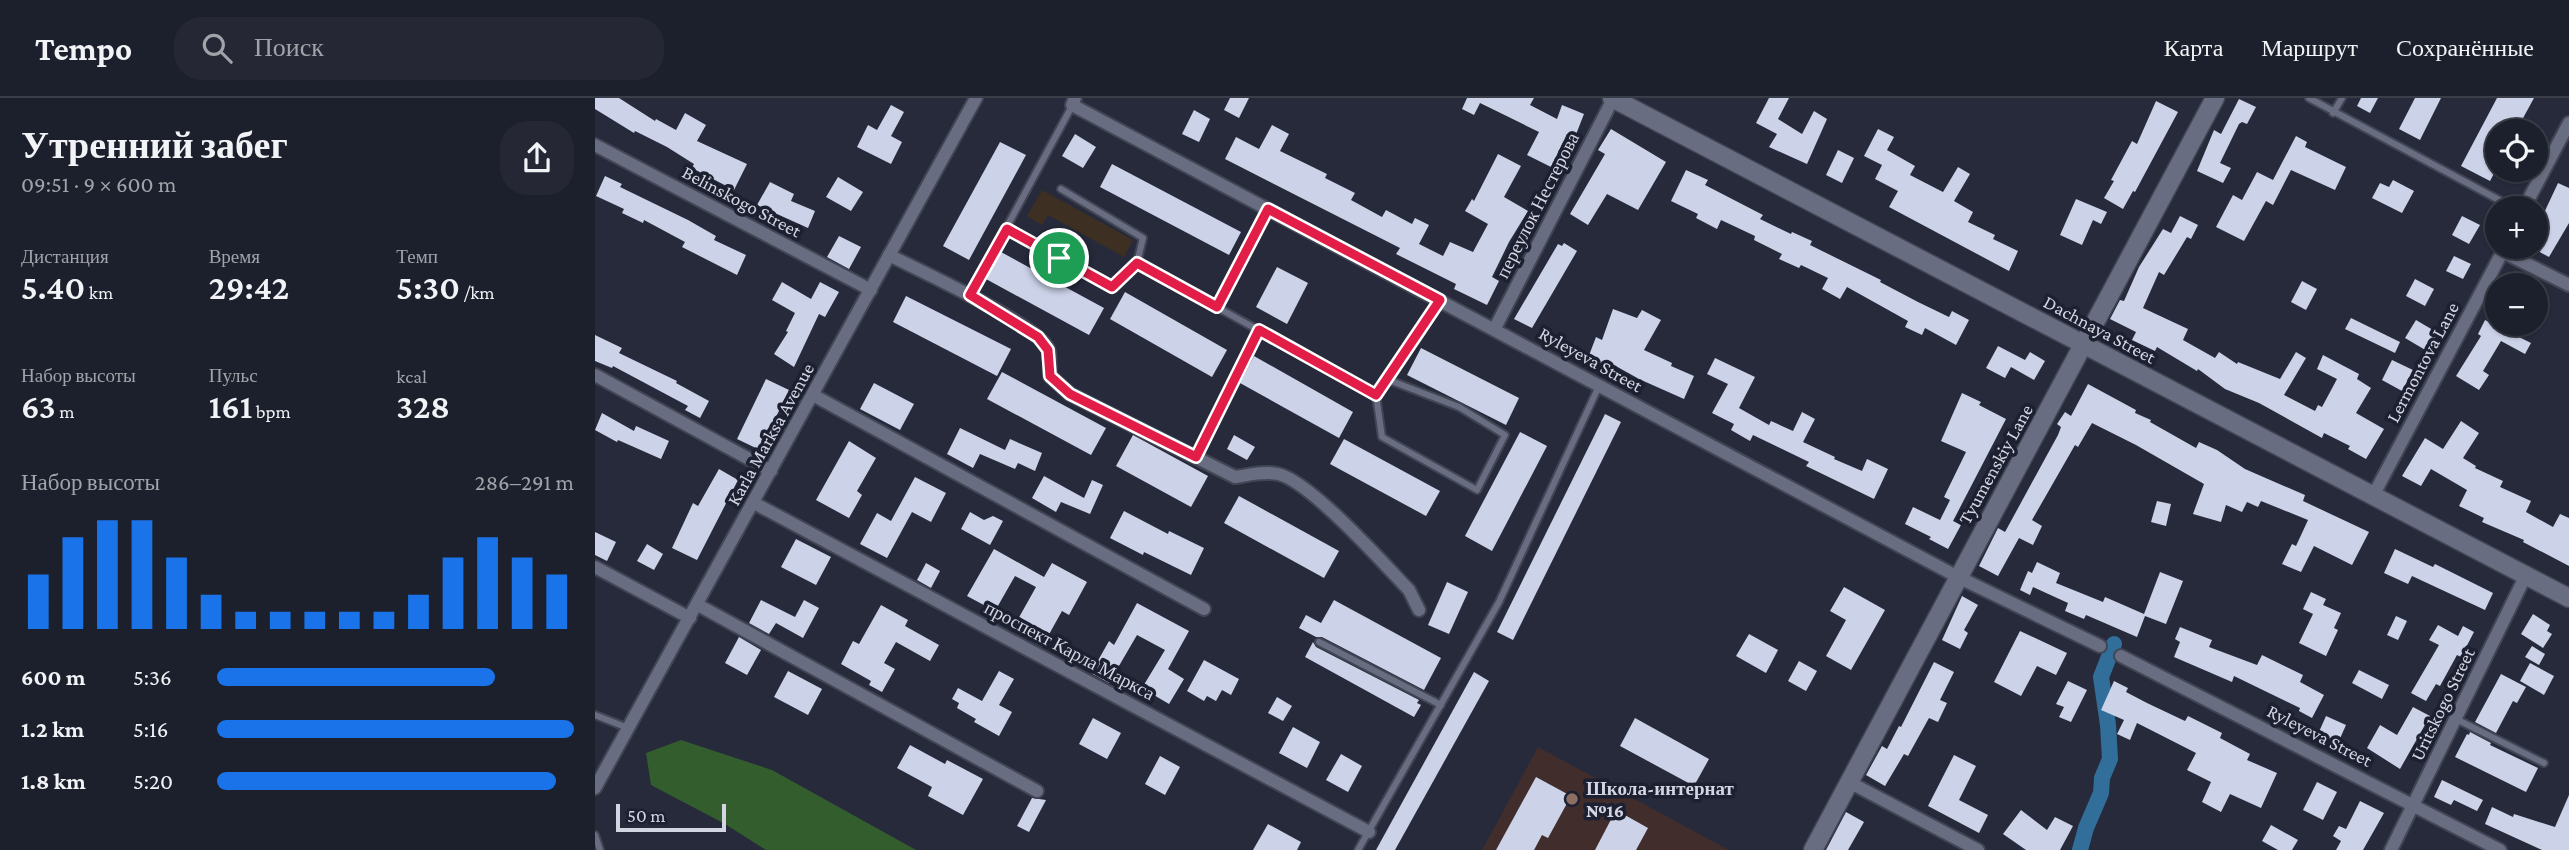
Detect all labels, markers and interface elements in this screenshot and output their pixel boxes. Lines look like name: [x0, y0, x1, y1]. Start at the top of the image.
search box: [174, 17, 664, 80]
icon: search: [198, 29, 236, 67]
text: Tempo: [35, 30, 132, 67]
text: Поиск: [254, 33, 324, 62]
text: Карта: [2164, 34, 2223, 61]
text: Маршрут: [2261, 34, 2358, 61]
text: Сохранённые: [2396, 34, 2534, 61]
map controls: [2485, 119, 2548, 336]
button: locate: [2485, 119, 2548, 182]
button: share: [500, 121, 574, 195]
text: Утренний забег: [21, 124, 288, 166]
street label: переулок Нестерова: [1492, 128, 1583, 281]
street label: Belinskogo Street: [679, 161, 805, 242]
text: 09:51 · 9 × 600 m: [21, 171, 176, 197]
button: +: [2485, 196, 2548, 259]
pin: [1029, 228, 1089, 288]
icon: arrive: [1040, 239, 1078, 277]
text: Дистанция: [21, 246, 109, 267]
text: Время: [209, 246, 260, 267]
text: Темп: [396, 246, 438, 267]
text: 5.40: [21, 268, 85, 307]
text: 29:42: [209, 268, 289, 307]
text: 5:30: [396, 268, 460, 307]
button: −: [2485, 273, 2548, 336]
text: km: [85, 282, 113, 303]
text: /km: [460, 282, 495, 303]
street label: Dachnaya Street: [2040, 291, 2160, 368]
street label: Lermontova Lane: [2382, 299, 2463, 426]
street label: Ryleyeva Street: [1536, 322, 1647, 397]
street label: Karla Marksa Avenue: [723, 359, 818, 509]
text: Набор высоты: [21, 365, 136, 386]
text: Пульс: [209, 365, 258, 386]
text: kcal: [396, 366, 427, 387]
text: 63: [21, 387, 56, 426]
text: 161: [209, 387, 252, 426]
text: 328: [396, 387, 450, 426]
text: m: [56, 401, 74, 422]
text: bpm: [252, 401, 291, 422]
street label: Tyumenskiy Lane: [1954, 401, 2037, 528]
text: Набор высоты: [21, 469, 160, 495]
text: 286–291 m: [475, 469, 574, 495]
street label: проспект Карла Маркса: [981, 597, 1159, 705]
street label: Uritskogo Street: [2406, 644, 2479, 764]
text: 600 m: [21, 664, 85, 690]
text: 5:36: [133, 664, 172, 690]
street label: Ryleyeva Street: [2264, 700, 2376, 771]
text: 1.2 km: [21, 716, 84, 742]
text: 5:16: [133, 716, 168, 742]
text: 1.8 km: [21, 768, 86, 794]
text: 5:20: [133, 768, 173, 794]
place label: Школа-интернат №16: [1586, 778, 1734, 821]
marker: Школа-интернат №16: [1564, 791, 1580, 807]
scale bar: [616, 801, 726, 833]
text: 50 m: [627, 805, 666, 826]

